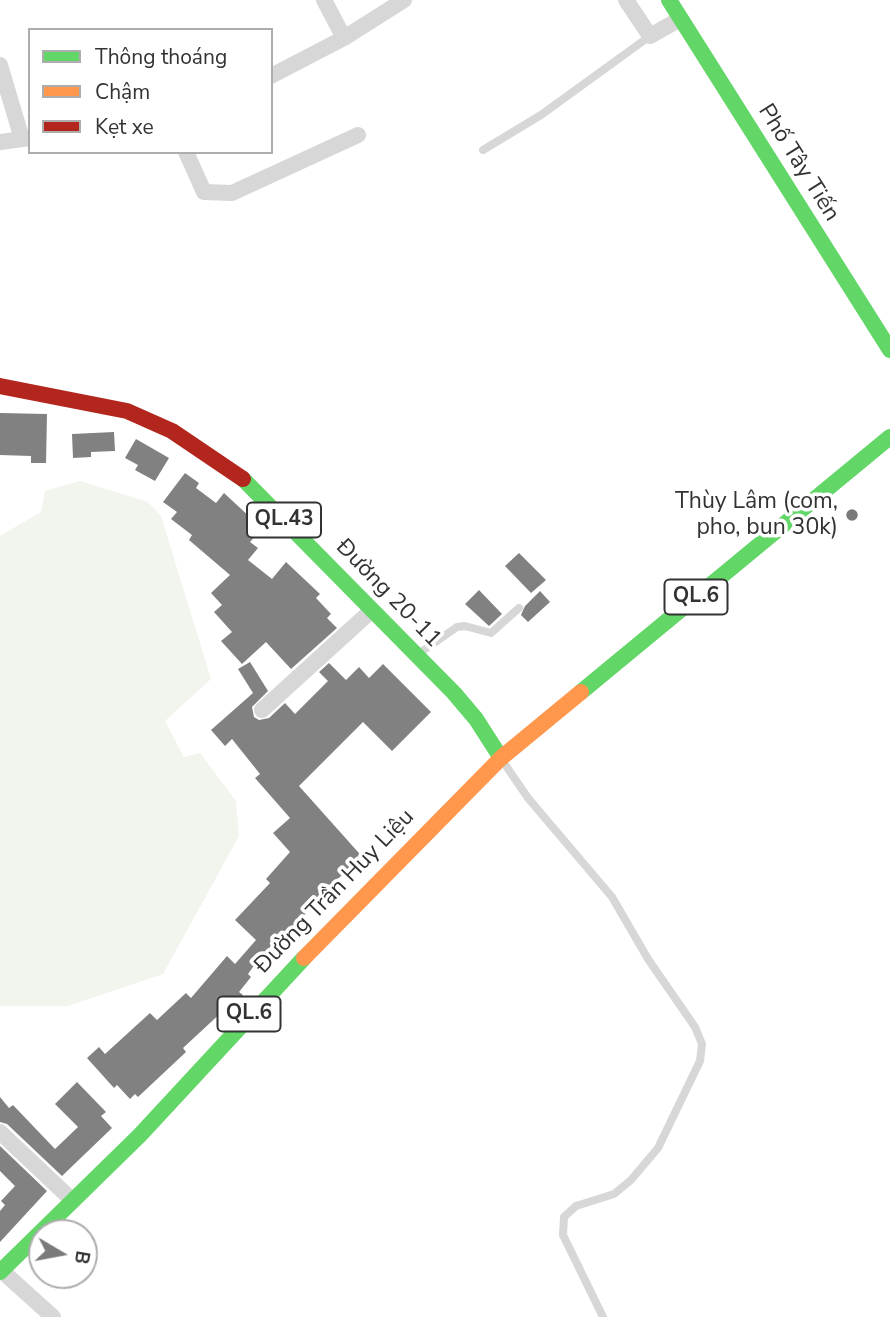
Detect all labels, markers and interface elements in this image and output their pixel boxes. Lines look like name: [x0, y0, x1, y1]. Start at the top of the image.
legend: [28, 28, 273, 154]
text: Thông thoáng: [95, 43, 227, 71]
text: Chậm: [95, 78, 150, 106]
street label: Phố Tây Tiến: [751, 99, 845, 227]
text: Kẹt xe: [95, 113, 154, 141]
place label: Thùy Lâm (com, pho, bun 30k): [675, 488, 838, 542]
road number: QL.43: [247, 503, 321, 538]
marker: Thùy Lâm (com, pho, bun 30k): [844, 507, 860, 523]
street label: Đường 20-11: [329, 534, 447, 654]
road number: QL.6: [664, 580, 728, 614]
street label: Đường Trần Huy Liệu: [249, 804, 421, 980]
road number: QL.6: [218, 996, 280, 1032]
north arrow: [28, 1219, 98, 1289]
text: B: [68, 1249, 96, 1266]

